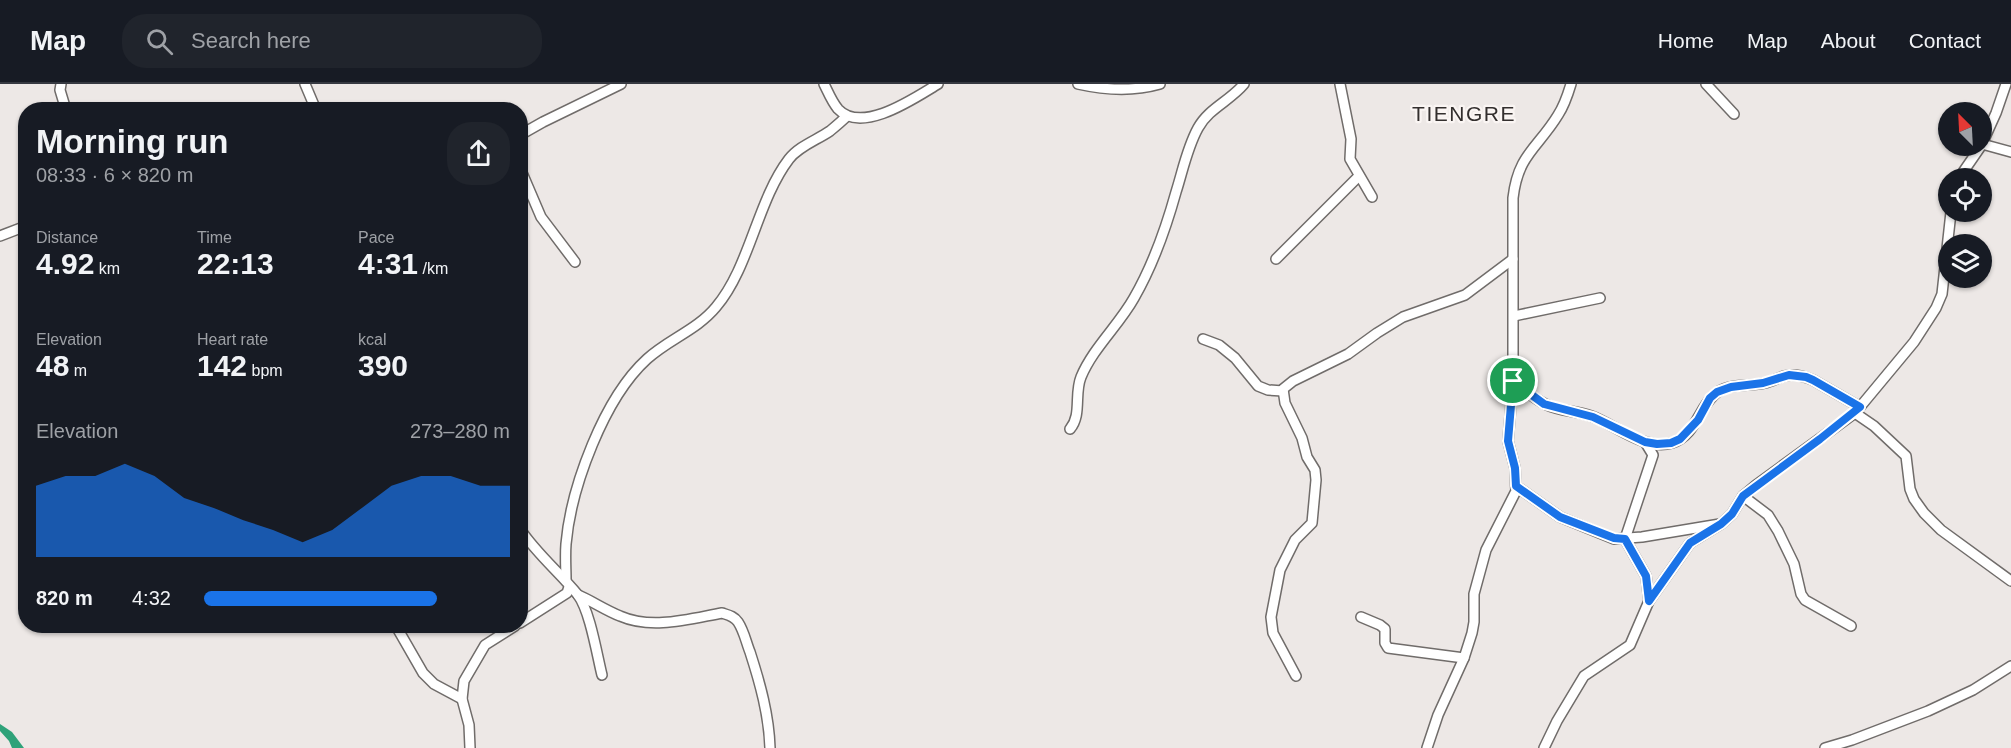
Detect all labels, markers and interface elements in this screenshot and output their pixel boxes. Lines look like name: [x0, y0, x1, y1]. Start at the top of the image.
search box: [122, 14, 542, 68]
text: Map: [30, 25, 86, 56]
icon: search: [143, 25, 176, 58]
text: Search here: [191, 28, 311, 53]
text: Home: [1658, 29, 1714, 52]
text: Map: [1747, 29, 1788, 52]
text: About: [1821, 29, 1876, 52]
text: Contact: [1909, 29, 1981, 52]
district label: TIENGRE: [1412, 102, 1516, 125]
north arrow: [1938, 102, 1992, 156]
map controls: [1938, 102, 1992, 288]
button: share: [447, 122, 510, 185]
text: Morning run: [36, 123, 228, 160]
text: 08:33 · 6 × 820 m: [36, 164, 193, 186]
button: locate: [1938, 168, 1992, 222]
text: Distance: [36, 229, 98, 246]
text: Time: [197, 229, 232, 246]
text: Pace: [358, 229, 394, 246]
button: layers: [1938, 234, 1992, 288]
text: 4.92: [36, 247, 94, 280]
text: 22:13: [197, 247, 274, 280]
text: 4:31: [358, 247, 418, 280]
text: km: [94, 260, 120, 277]
text: /km: [418, 260, 448, 277]
text: Elevation: [36, 331, 102, 348]
text: Heart rate: [197, 331, 268, 348]
text: kcal: [358, 331, 386, 348]
text: 48: [36, 349, 69, 382]
text: 142: [197, 349, 247, 382]
text: 390: [358, 349, 408, 382]
pin: [1487, 355, 1538, 406]
text: m: [69, 362, 87, 379]
text: bpm: [247, 362, 283, 379]
icon: arrive: [1496, 364, 1529, 397]
text: Elevation: [36, 420, 118, 442]
text: 273–280 m: [410, 420, 510, 442]
text: 820 m: [36, 587, 93, 609]
text: 4:32: [132, 587, 171, 609]

